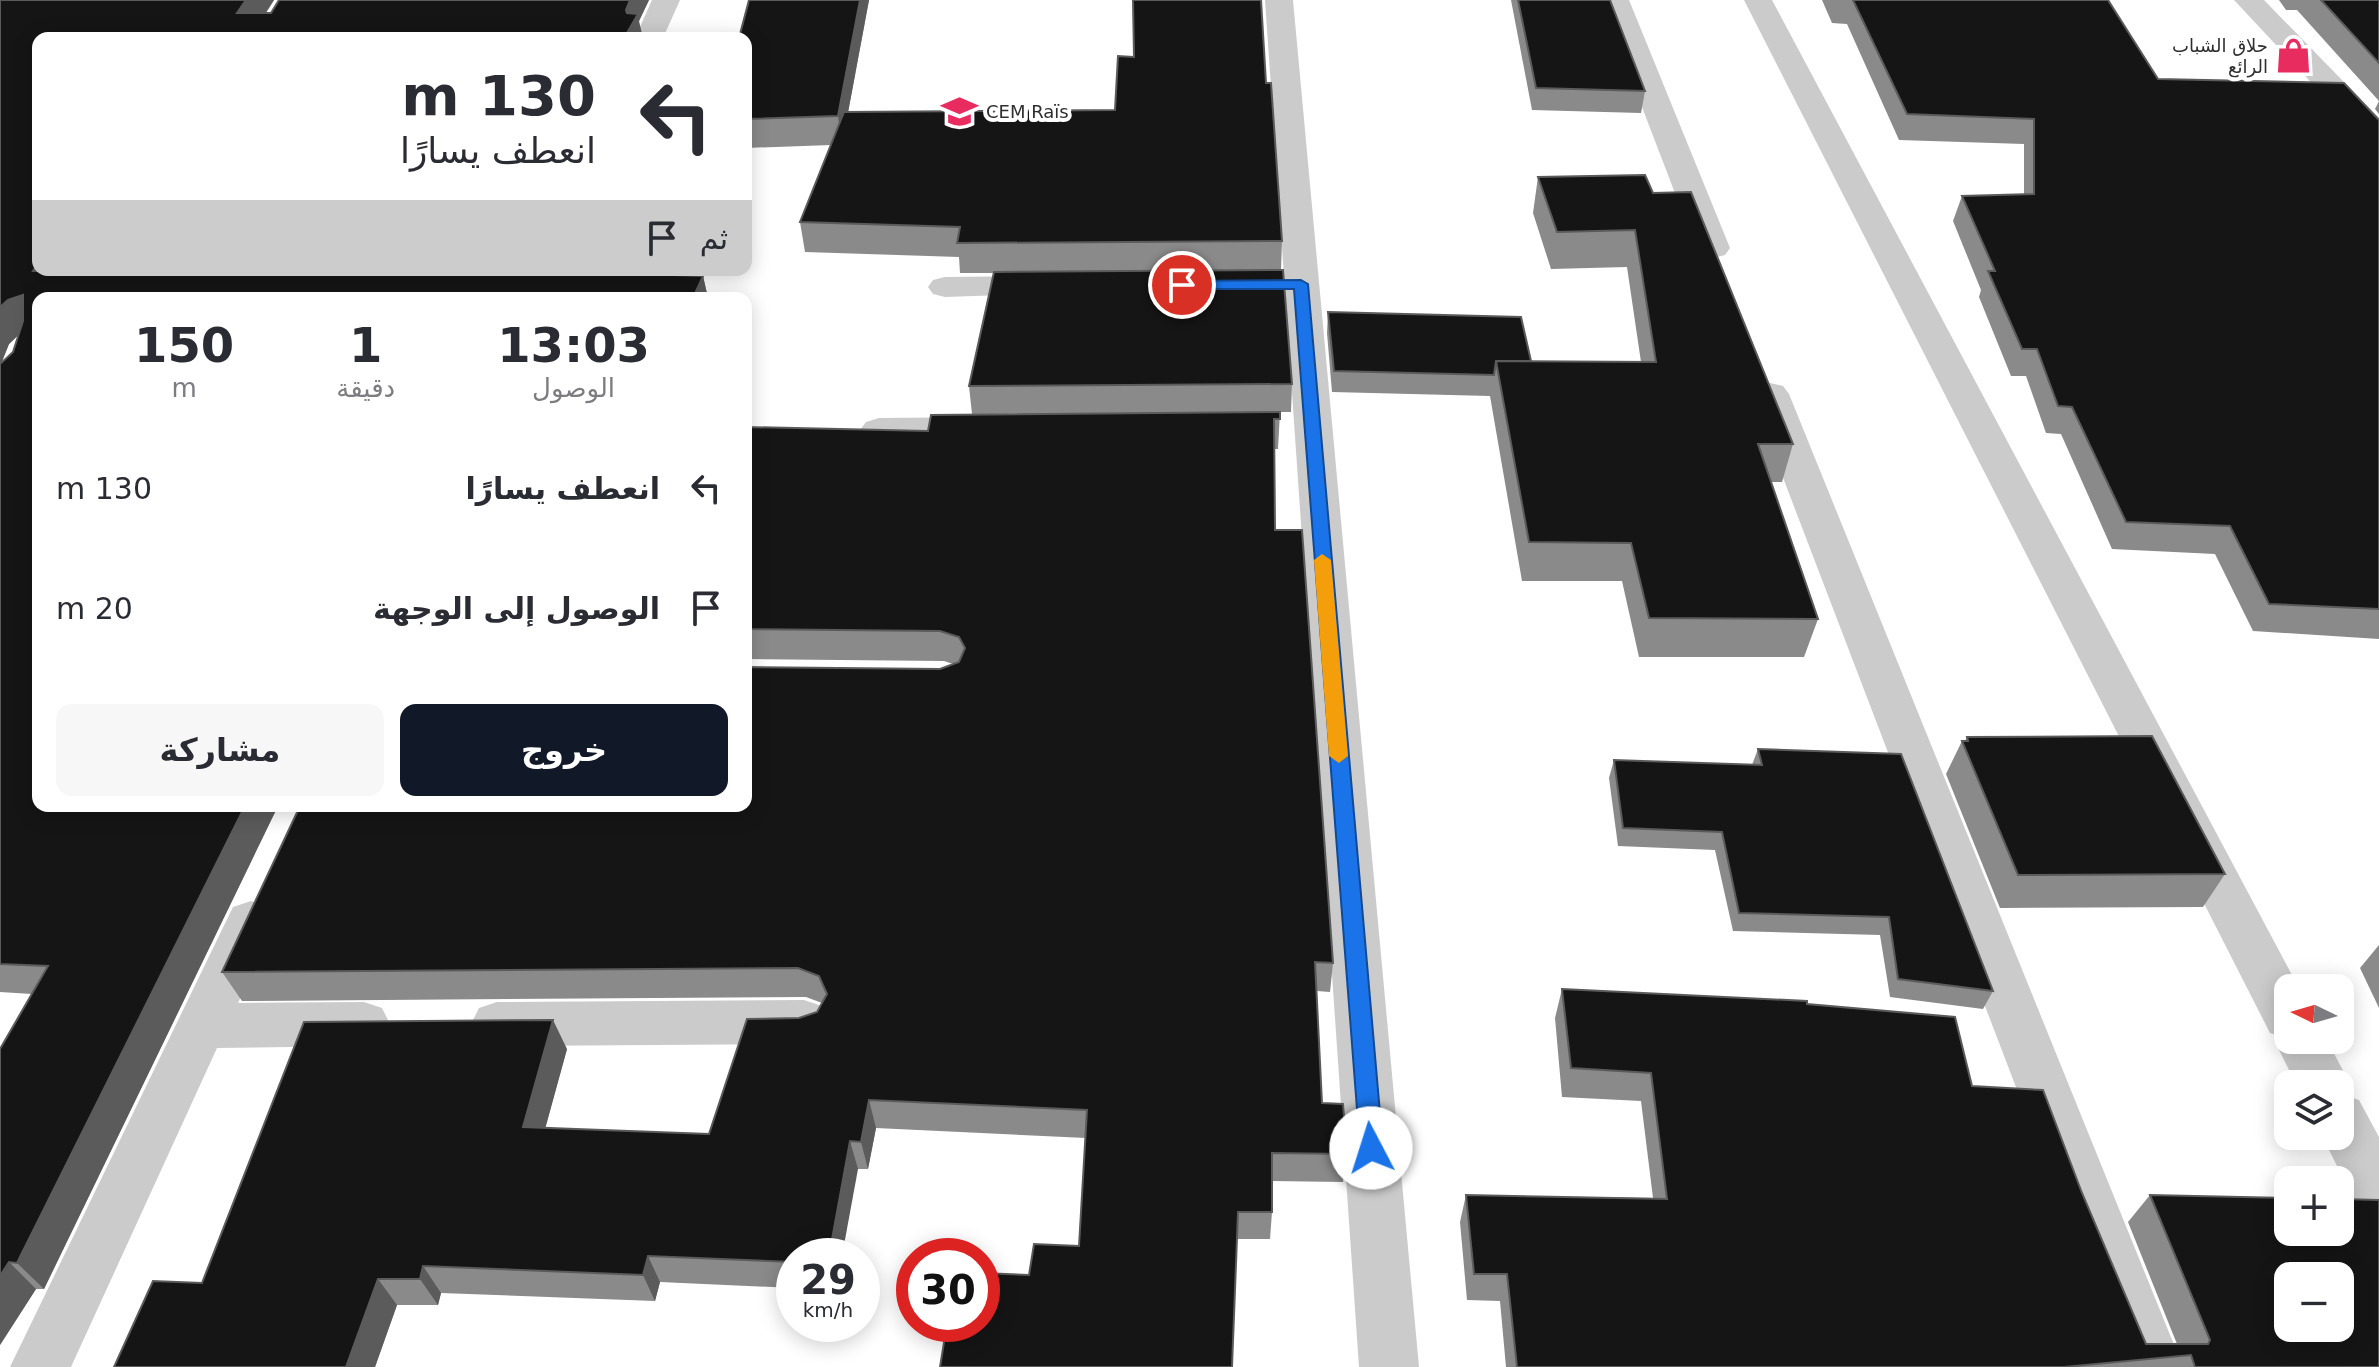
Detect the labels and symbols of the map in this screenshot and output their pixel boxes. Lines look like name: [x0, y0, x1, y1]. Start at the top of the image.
place label: حلاق الشباب الرائع: [2172, 35, 2268, 78]
shop icon: حلاق الشباب الرائع: [2275, 37, 2313, 75]
school or university icon: CEM Raïs: [941, 93, 979, 131]
place label: CEM Raïs: [986, 101, 1069, 122]
pin: [1148, 251, 1216, 319]
north arrow: [2274, 974, 2354, 1054]
position arrow: [1329, 1106, 1413, 1190]
speed limit sign: 30: [896, 1238, 1000, 1342]

